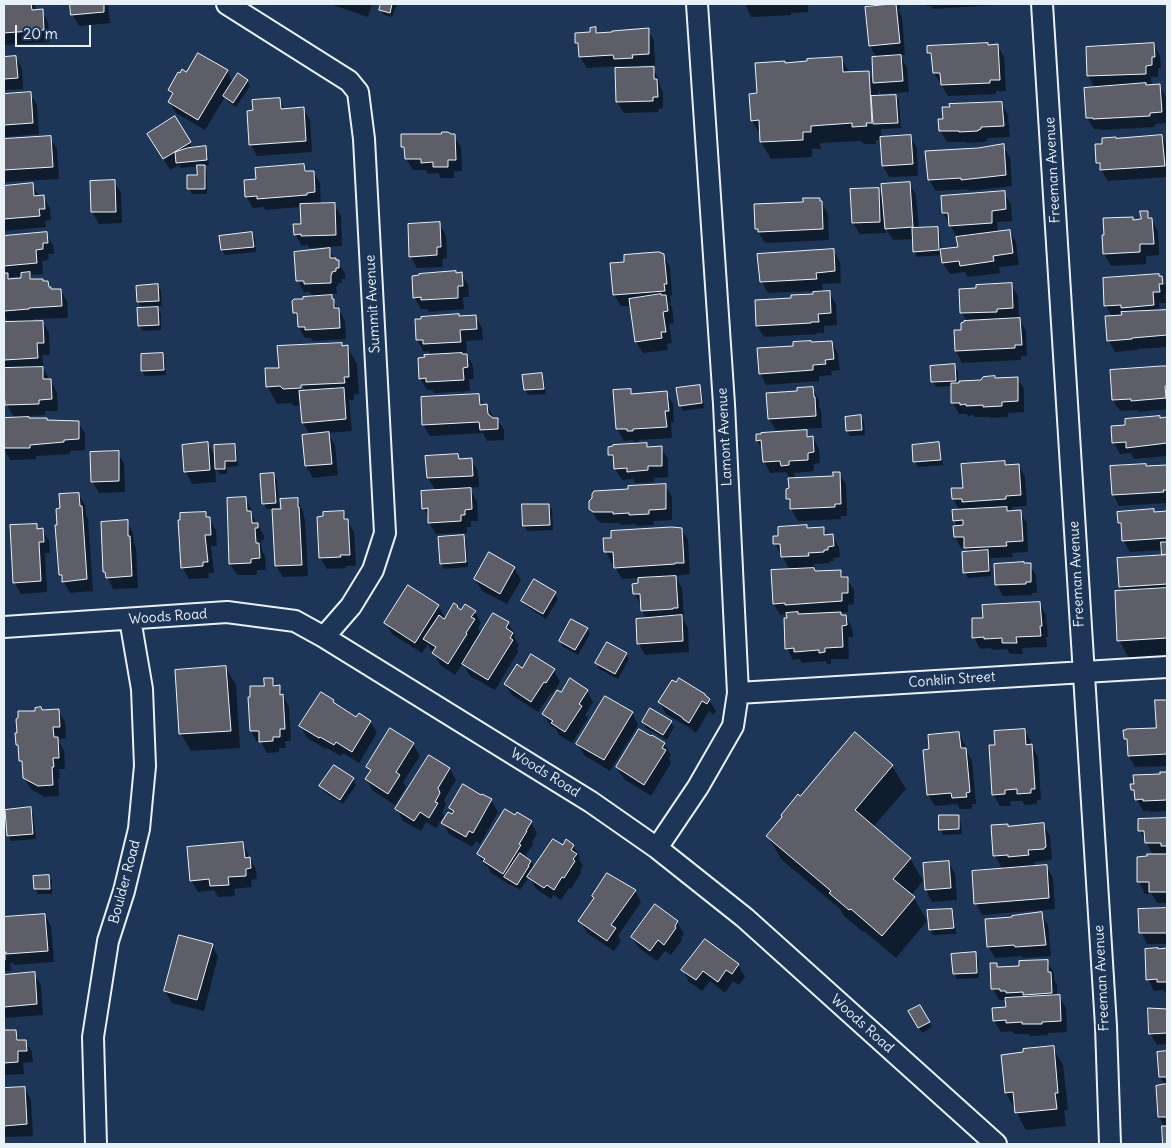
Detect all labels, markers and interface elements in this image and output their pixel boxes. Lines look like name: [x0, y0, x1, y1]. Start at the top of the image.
scale bar: [18, 15, 94, 47]
text: 20 m: [23, 24, 58, 43]
street label: Freeman Avenue: [1042, 116, 1064, 224]
street label: Summit Avenue: [362, 254, 384, 354]
street label: Lamont Avenue: [714, 387, 736, 487]
street label: Freeman Avenue: [1066, 520, 1088, 628]
street label: Woods Road: [128, 606, 208, 628]
street label: Conklin Street: [908, 669, 996, 691]
street label: Woods Road: [507, 745, 583, 801]
street label: Boulder Road: [106, 838, 144, 926]
street label: Freeman Avenue: [1091, 924, 1113, 1032]
street label: Woods Road: [827, 991, 897, 1057]

